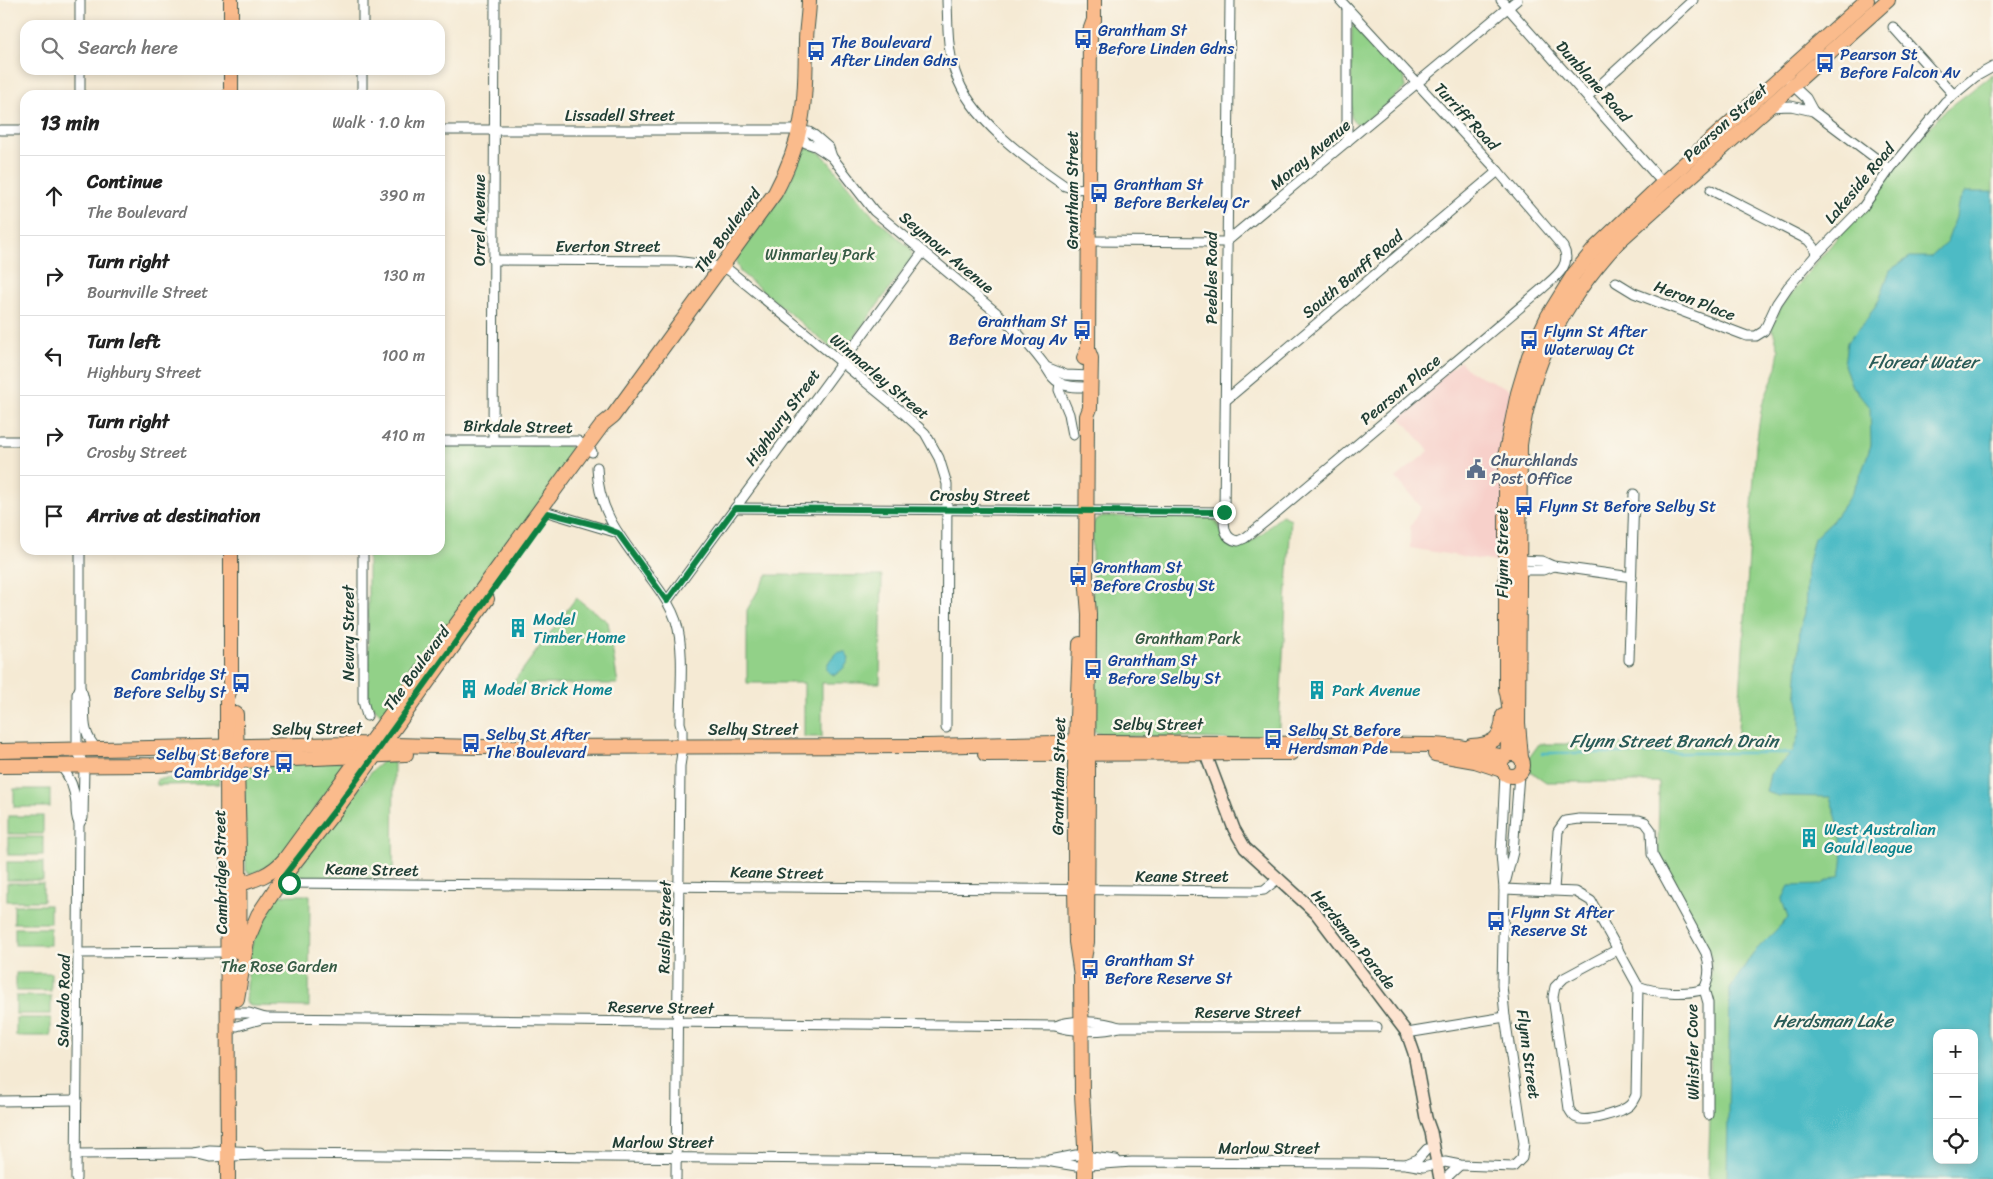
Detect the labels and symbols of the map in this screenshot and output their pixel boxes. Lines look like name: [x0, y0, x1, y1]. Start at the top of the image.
place label: Grantham St Before Linden Gdns: [1098, 16, 1235, 63]
place label: The Boulevard After Linden Gdns: [830, 28, 958, 75]
bus stop icon: Grantham St Before Linden Gdns: [1072, 28, 1094, 50]
street label: Dunblane Road: [1548, 33, 1640, 130]
bus stop icon: The Boulevard After Linden Gdns: [805, 40, 827, 62]
place label: Pearson St Before Falcon Av: [1840, 40, 1961, 87]
bus stop icon: Pearson St Before Falcon Av: [1814, 52, 1836, 74]
street label: Turriff Road: [1427, 75, 1508, 159]
street label: Pearson Street: [1676, 75, 1775, 169]
street label: Lissadell Street: [565, 101, 675, 130]
street label: Moray Avenue: [1263, 111, 1358, 197]
street label: Grantham Street: [1058, 131, 1087, 249]
street label: Lakeside Road: [1816, 135, 1903, 231]
place label: Grantham St Before Berkeley Cr: [1114, 170, 1250, 217]
street label: Orrel Avenue: [465, 174, 494, 266]
street label: The Boulevard: [686, 180, 769, 279]
bus stop icon: Grantham St Before Berkeley Cr: [1088, 182, 1110, 204]
street label: Seymour Avenue: [892, 204, 1001, 301]
street label: South Banff Road: [1295, 222, 1411, 326]
street label: Peebles Road: [1197, 230, 1226, 324]
street label: Everton Street: [556, 232, 661, 261]
park label: Winmarley Park: [765, 240, 875, 269]
street label: Heron Place: [1650, 272, 1740, 329]
place label: Grantham St Before Moray Av: [949, 307, 1068, 354]
place label: Flynn St After Waterway Ct: [1544, 317, 1648, 364]
bus stop icon: Grantham St Before Moray Av: [1071, 319, 1093, 341]
street label: Winmarley Street: [823, 326, 936, 427]
bus stop icon: Flynn St After Waterway Ct: [1518, 329, 1540, 351]
street label: Pearson Place: [1353, 346, 1448, 432]
water label: Floreat Water: [1868, 346, 1981, 378]
street label: Highbury Street: [737, 362, 828, 472]
street label: Birkdale Street: [463, 411, 573, 442]
place label: Churchlands Post Office: [1491, 446, 1579, 493]
public building icon: Churchlands Post Office: [1465, 458, 1487, 480]
street label: Crosby Street: [930, 481, 1030, 510]
place label: Flynn St Before Selby St: [1539, 492, 1716, 521]
bus stop icon: Flynn St Before Selby St: [1513, 495, 1535, 517]
route end: [1213, 501, 1236, 524]
street label: Flynn Street: [1488, 508, 1517, 598]
place label: Grantham St Before Crosby St: [1093, 553, 1215, 600]
bus stop icon: Grantham St Before Crosby St: [1067, 565, 1089, 587]
street label: Newry Street: [334, 585, 363, 681]
place label: Model Timber Home: [533, 605, 626, 652]
building icon: Model Timber Home: [507, 617, 529, 639]
street label: The Boulevard: [375, 618, 458, 717]
park label: Grantham Park: [1135, 624, 1241, 653]
place label: Grantham St Before Selby St: [1108, 646, 1221, 693]
bus stop icon: Grantham St Before Selby St: [1082, 658, 1104, 680]
place label: Cambridge St Before Selby St: [113, 660, 227, 707]
bus stop icon: Cambridge St Before Selby St: [230, 672, 252, 694]
place label: Model Brick Home: [484, 675, 612, 704]
place label: Park Avenue: [1332, 676, 1421, 705]
building icon: Model Brick Home: [458, 678, 480, 700]
building icon: Park Avenue: [1306, 679, 1328, 701]
street label: Selby Street: [1113, 710, 1204, 739]
street label: Selby Street: [272, 713, 363, 744]
street label: Selby Street: [708, 715, 799, 744]
place label: Selby St Before Herdsman Pde: [1288, 716, 1401, 763]
street label: Grantham Street: [1043, 717, 1074, 835]
place label: Selby St After The Boulevard: [486, 720, 591, 767]
water label: Flynn Street Branch Drain: [1570, 725, 1781, 757]
bus stop icon: Selby St Before Herdsman Pde: [1262, 728, 1284, 750]
bus stop icon: Selby St After The Boulevard: [460, 732, 482, 754]
place label: Selby St Before Cambridge St: [156, 740, 270, 787]
bus stop icon: Selby St Before Cambridge St: [273, 752, 295, 774]
street label: Cambridge Street: [205, 809, 236, 935]
place label: West Australian Gould league: [1824, 815, 1936, 862]
building icon: West Australian Gould league: [1798, 827, 1820, 849]
street label: Keane Street: [325, 854, 419, 885]
street label: Keane Street: [730, 857, 824, 888]
street label: Keane Street: [1135, 862, 1229, 891]
route start: [278, 872, 301, 895]
street label: Ruslip Street: [649, 880, 680, 974]
street label: Herdsman Parade: [1304, 882, 1404, 996]
place label: Flynn St After Reserve St: [1511, 898, 1615, 945]
bus stop icon: Flynn St After Reserve St: [1485, 910, 1507, 932]
place label: Grantham St Before Reserve St: [1105, 946, 1233, 993]
park label: The Rose Garden: [221, 952, 338, 981]
street label: Salvado Road: [48, 953, 79, 1048]
bus stop icon: Grantham St Before Reserve St: [1079, 958, 1101, 980]
street label: Reserve Street: [608, 992, 715, 1023]
street label: Reserve Street: [1195, 998, 1301, 1027]
street label: Whistler Cove: [1677, 1004, 1708, 1100]
water label: Herdsman Lake: [1773, 1005, 1895, 1037]
street label: Flynn Street: [1508, 1007, 1549, 1101]
street label: Marlow Street: [612, 1128, 714, 1157]
street label: Marlow Street: [1218, 1134, 1320, 1163]

